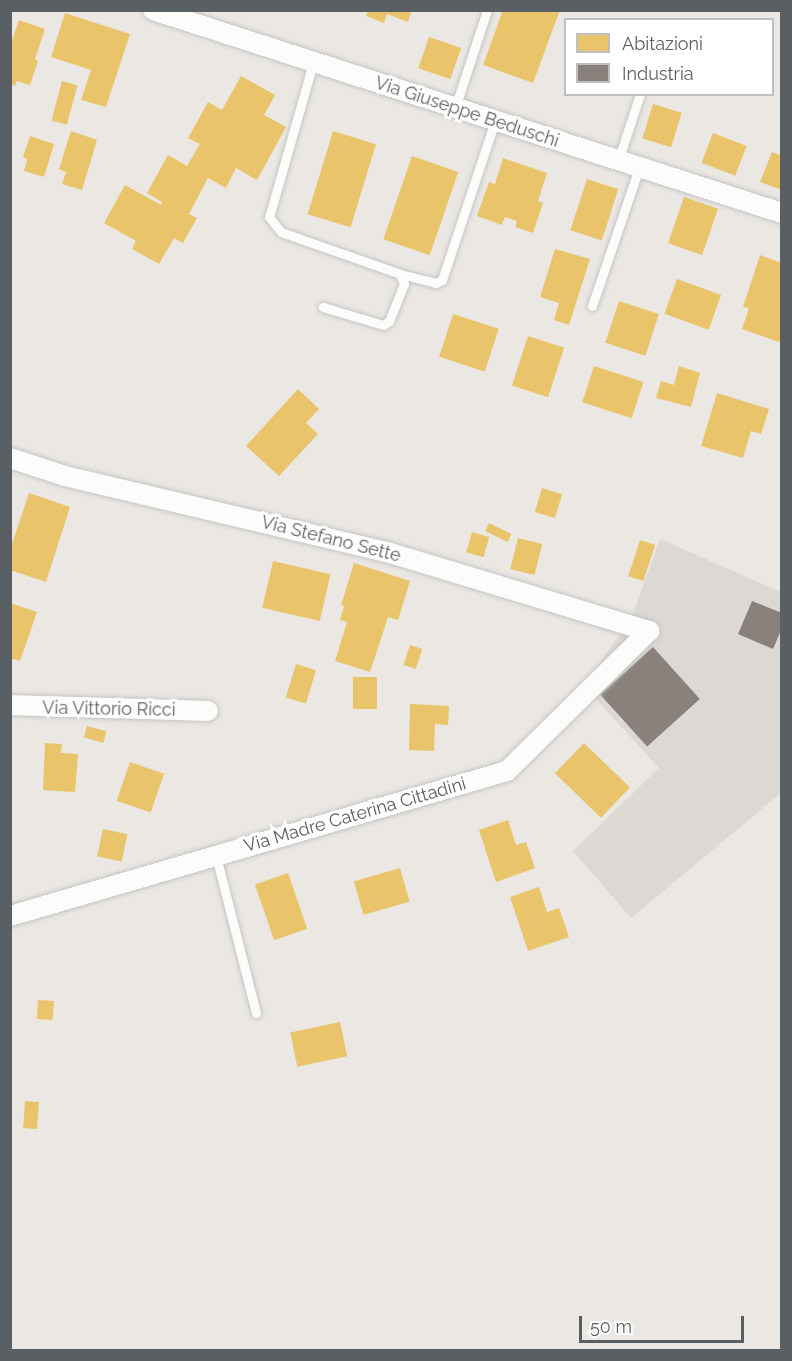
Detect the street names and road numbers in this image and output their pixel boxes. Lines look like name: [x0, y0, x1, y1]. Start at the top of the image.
street label: Via Giuseppe Beduschi: [372, 72, 562, 152]
street label: Via Stefano Sette: [259, 511, 403, 567]
street label: Via Vittorio Ricci: [42, 697, 176, 721]
street label: Via Madre Caterina Cittadini: [242, 773, 468, 857]

